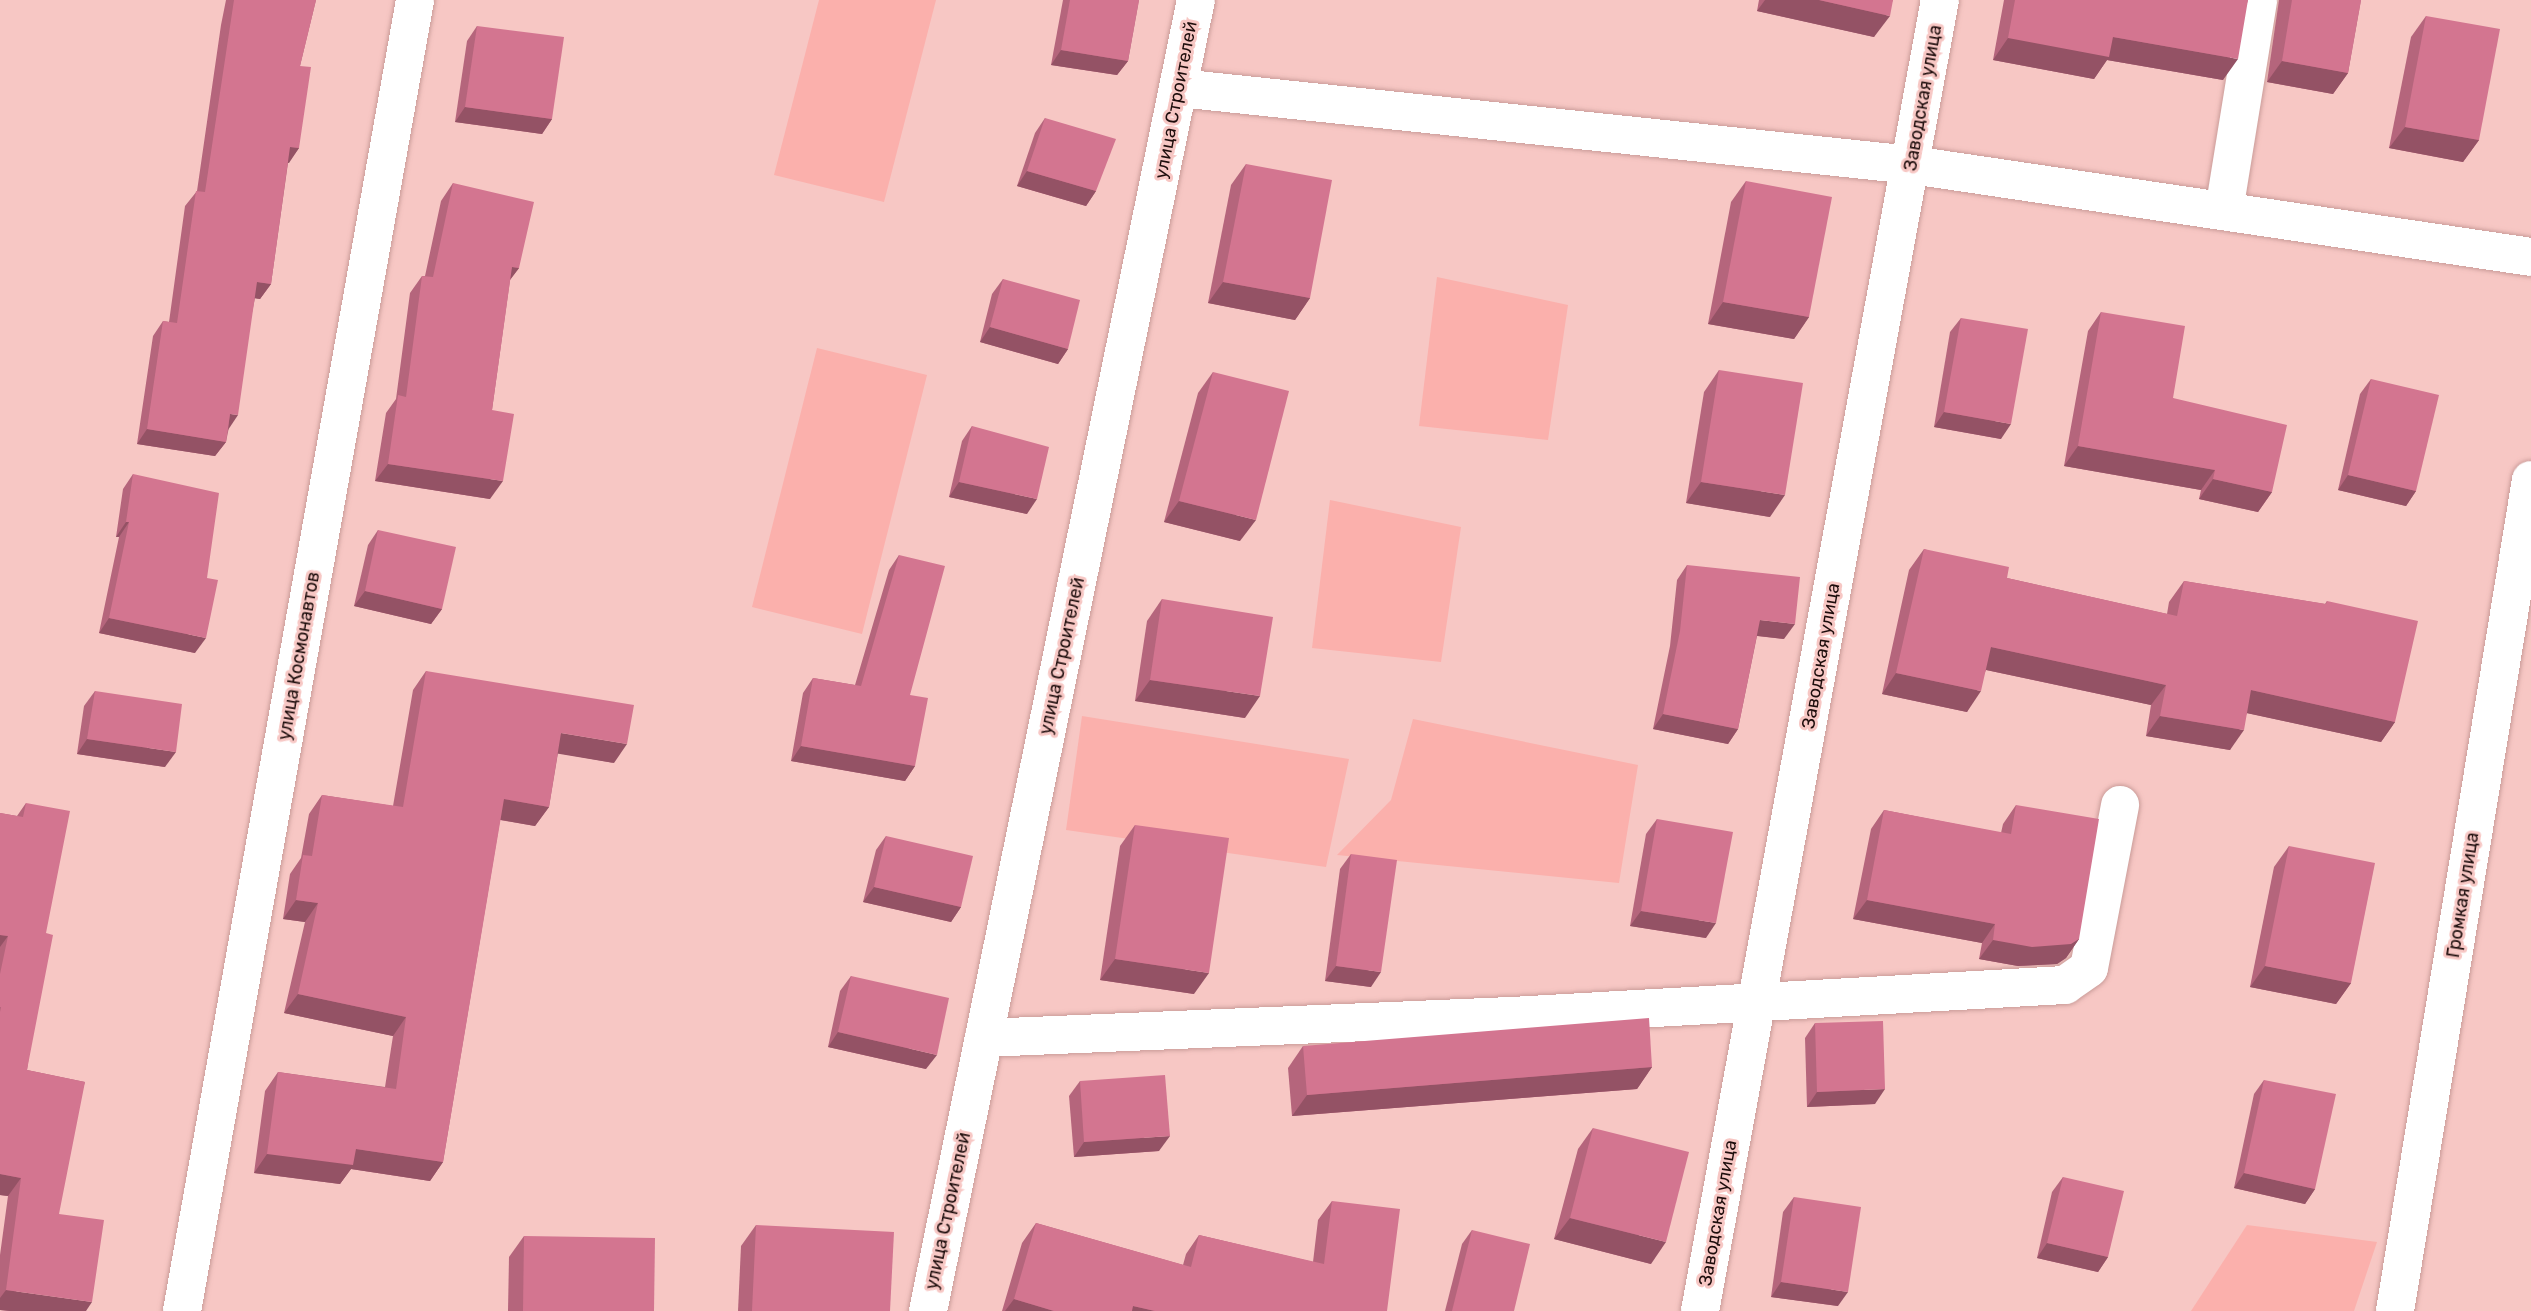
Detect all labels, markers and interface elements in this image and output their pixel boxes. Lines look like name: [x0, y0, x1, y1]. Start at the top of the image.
street label: улица Строителей: [1150, 19, 1202, 181]
street label: Заводская улица: [1900, 23, 1946, 173]
street label: улица Космонавтов: [274, 570, 324, 742]
street label: улица Строителей: [1035, 575, 1089, 737]
street label: Заводская улица: [1798, 581, 1844, 731]
street label: Громкая улица: [2442, 831, 2484, 959]
street label: улица Строителей: [921, 1130, 975, 1292]
street label: Заводская улица: [1695, 1138, 1741, 1288]

